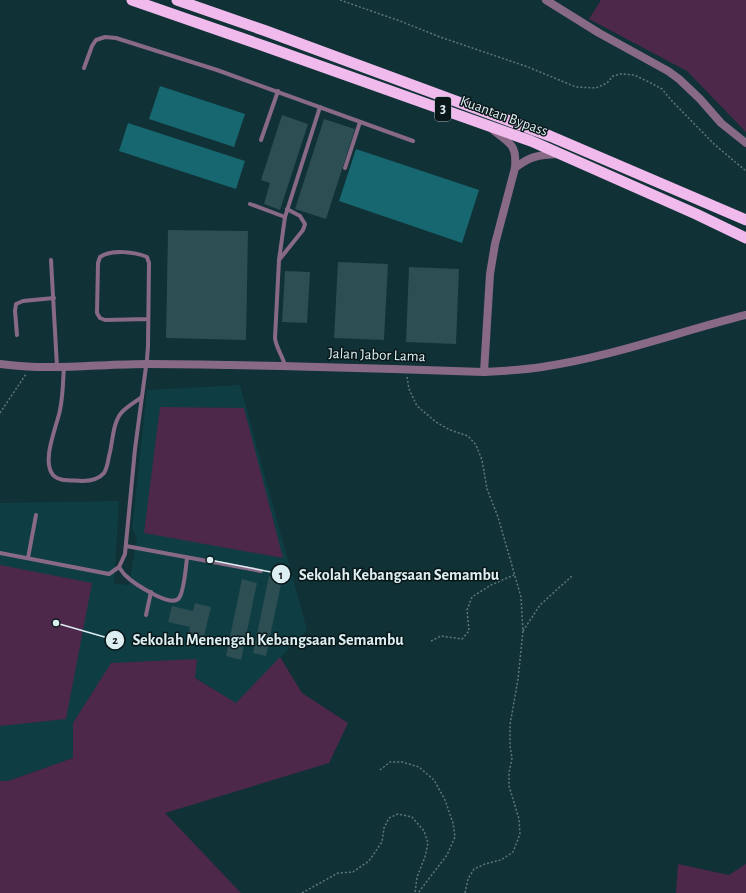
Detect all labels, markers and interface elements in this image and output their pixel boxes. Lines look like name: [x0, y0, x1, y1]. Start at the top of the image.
street label: Kuantan Bypass: [458, 93, 550, 139]
road number: 3: [435, 97, 451, 121]
street label: Jalan Jabor Lama: [328, 346, 426, 364]
callout: Sekolah Kebangsaan Semambu: [271, 560, 507, 588]
text: Sekolah Kebangsaan Semambu: [299, 567, 500, 583]
text: 1: [279, 569, 283, 581]
callout: Sekolah Menengah Kebangsaan Semambu: [105, 626, 412, 654]
text: Sekolah Menengah Kebangsaan Semambu: [132, 632, 404, 648]
text: 2: [112, 634, 118, 646]

